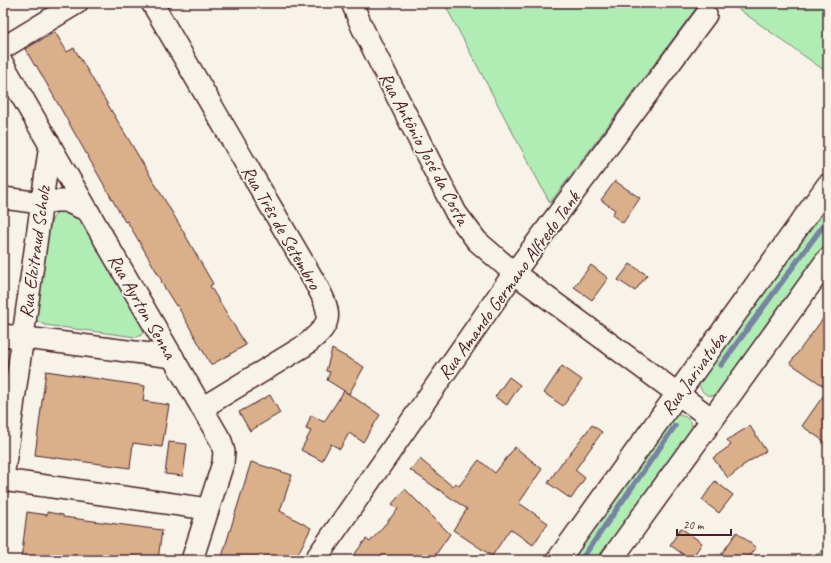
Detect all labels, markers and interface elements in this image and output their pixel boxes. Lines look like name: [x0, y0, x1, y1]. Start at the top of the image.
street label: Rua Antônio José da Costa: [374, 68, 476, 231]
street label: Rua Três de Setembro: [236, 161, 327, 295]
street label: Rua Elzitraud Scholz: [14, 184, 56, 320]
street label: Rua Amando Germano Alfredo Tank: [433, 185, 586, 384]
street label: Rua Ayrton Senna: [102, 250, 183, 365]
street label: Rua Jarivatuba: [656, 326, 733, 420]
scale bar: [677, 511, 731, 537]
text: 20 m: [683, 517, 705, 533]

